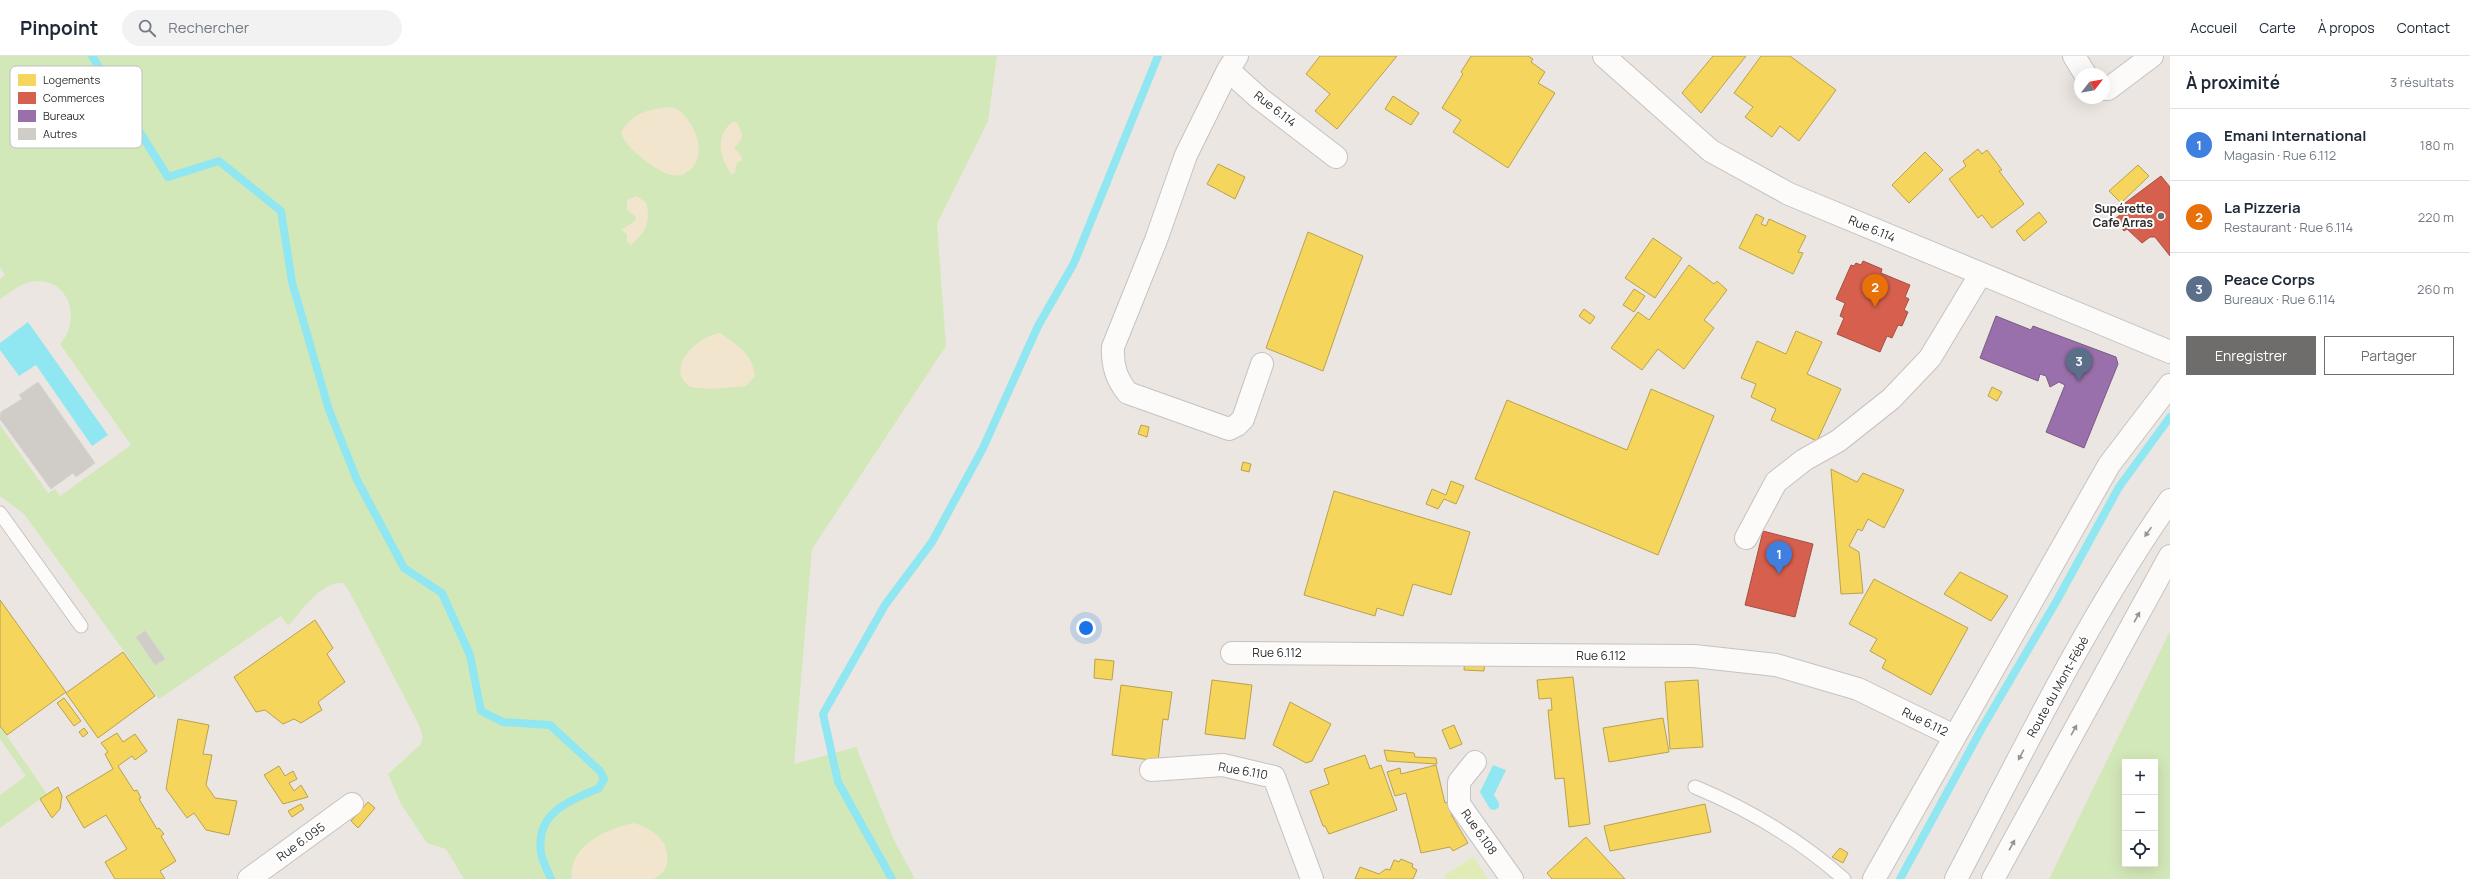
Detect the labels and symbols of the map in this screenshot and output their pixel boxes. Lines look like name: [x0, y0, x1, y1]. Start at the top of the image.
legend: [10, 66, 142, 148]
north arrow: [2074, 68, 2110, 104]
text: Logements: [43, 72, 100, 87]
street label: Rue 6.114: [1251, 87, 1300, 131]
text: Commerces: [43, 90, 105, 105]
text: Bureaux: [43, 108, 85, 123]
text: Autres: [43, 126, 77, 141]
place label: Supérette Cafe Arras: [2092, 200, 2154, 231]
street label: Rue 6.114: [1846, 211, 1898, 246]
marker: Supérette Cafe Arras: [2156, 211, 2166, 221]
pin: 2: [1862, 274, 1888, 307]
pin: 3: [2066, 348, 2092, 381]
one-way arrow: [2144, 527, 2152, 537]
pin: 1: [1766, 541, 1792, 574]
one-way arrow: [2133, 611, 2140, 622]
your location: [1076, 618, 1096, 638]
street label: Route du Mont-Fébé: [2023, 633, 2093, 741]
street label: Rue 6.112: [1252, 644, 1302, 661]
street label: Rue 6.112: [1576, 647, 1626, 664]
street label: Rue 6.112: [1899, 703, 1951, 740]
one-way arrow: [2071, 725, 2077, 736]
one-way arrow: [2018, 749, 2024, 760]
street label: Rue 6.110: [1217, 758, 1269, 783]
street label: Rue 6.108: [1457, 805, 1501, 858]
street label: Rue 6.095: [273, 818, 329, 865]
one-way arrow: [2009, 839, 2015, 851]

